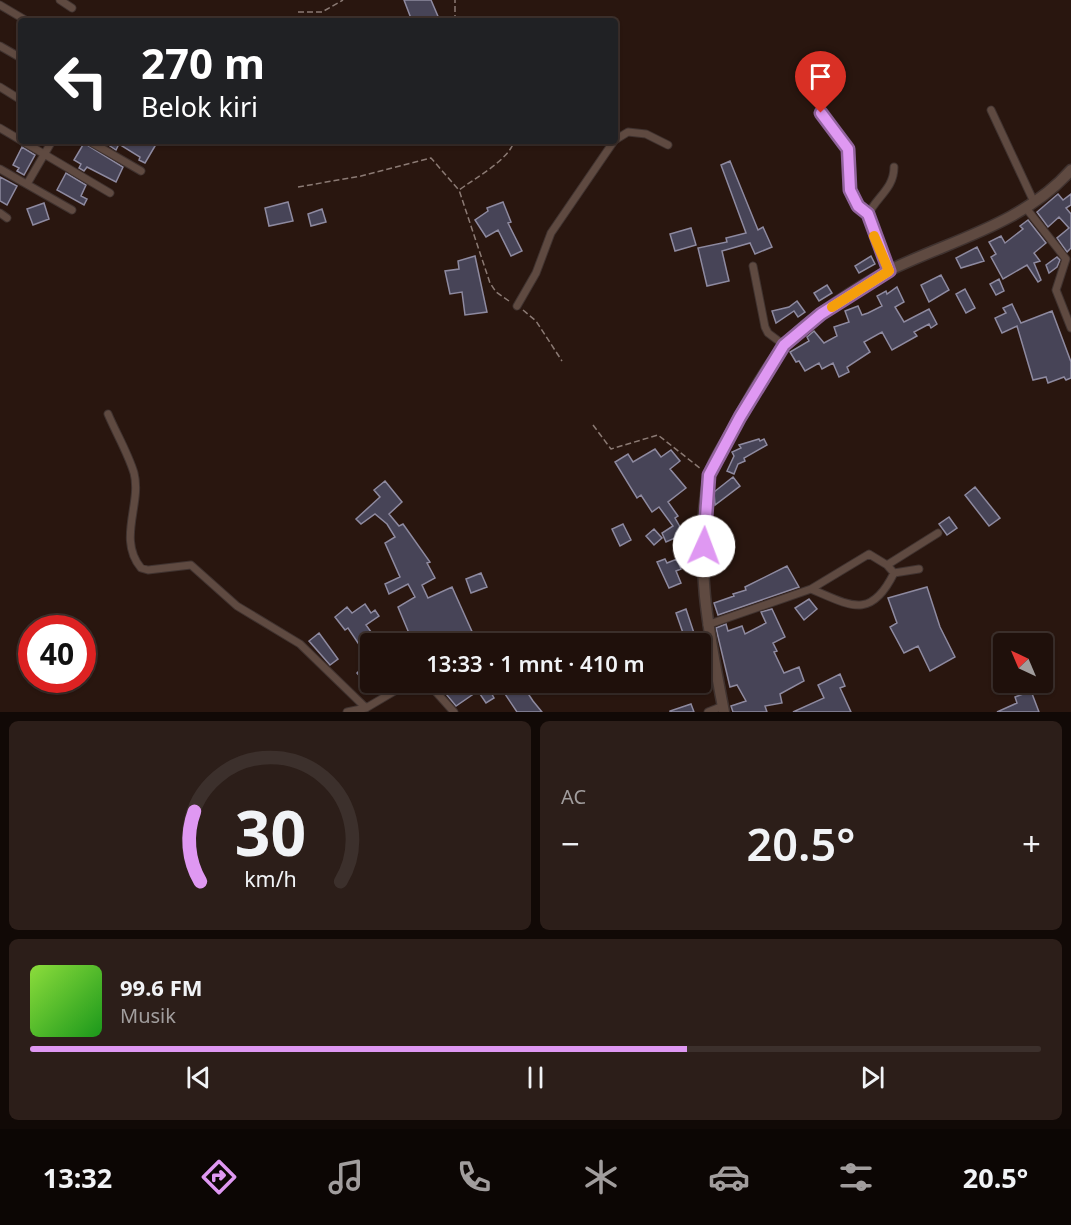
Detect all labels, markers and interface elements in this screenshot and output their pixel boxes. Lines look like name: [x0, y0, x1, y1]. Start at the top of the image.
text: 270 m: [141, 34, 265, 91]
icon: left: [42, 42, 120, 120]
pin: [795, 51, 846, 113]
icon: arrive: [804, 60, 837, 93]
text: Belok kiri: [141, 88, 258, 125]
position arrow: [672, 514, 736, 578]
speed limit sign: 40: [18, 615, 96, 693]
north arrow: [993, 633, 1053, 693]
map controls: [993, 633, 1053, 693]
text: 13:33 · 1 mnt · 410 m: [426, 648, 645, 678]
text: AC: [561, 783, 586, 810]
text: 30: [234, 789, 306, 874]
text: 20.5°: [747, 813, 855, 874]
text: −: [561, 821, 580, 866]
text: +: [1022, 821, 1041, 866]
text: km/h: [244, 865, 296, 894]
text: 99.6 FM: [120, 972, 202, 1002]
text: Musik: [120, 1002, 176, 1029]
icon: previous: [182, 1061, 215, 1094]
icon: pause: [519, 1061, 552, 1094]
icon: next: [856, 1061, 889, 1094]
icon: directions: [198, 1156, 240, 1198]
icon: music: [325, 1156, 367, 1198]
icon: phone: [453, 1156, 495, 1198]
icon: climate: [580, 1156, 622, 1198]
icon: car: [708, 1156, 750, 1198]
icon: filters: [835, 1156, 877, 1198]
text: 13:32: [43, 1159, 112, 1196]
text: 20.5°: [963, 1159, 1028, 1196]

